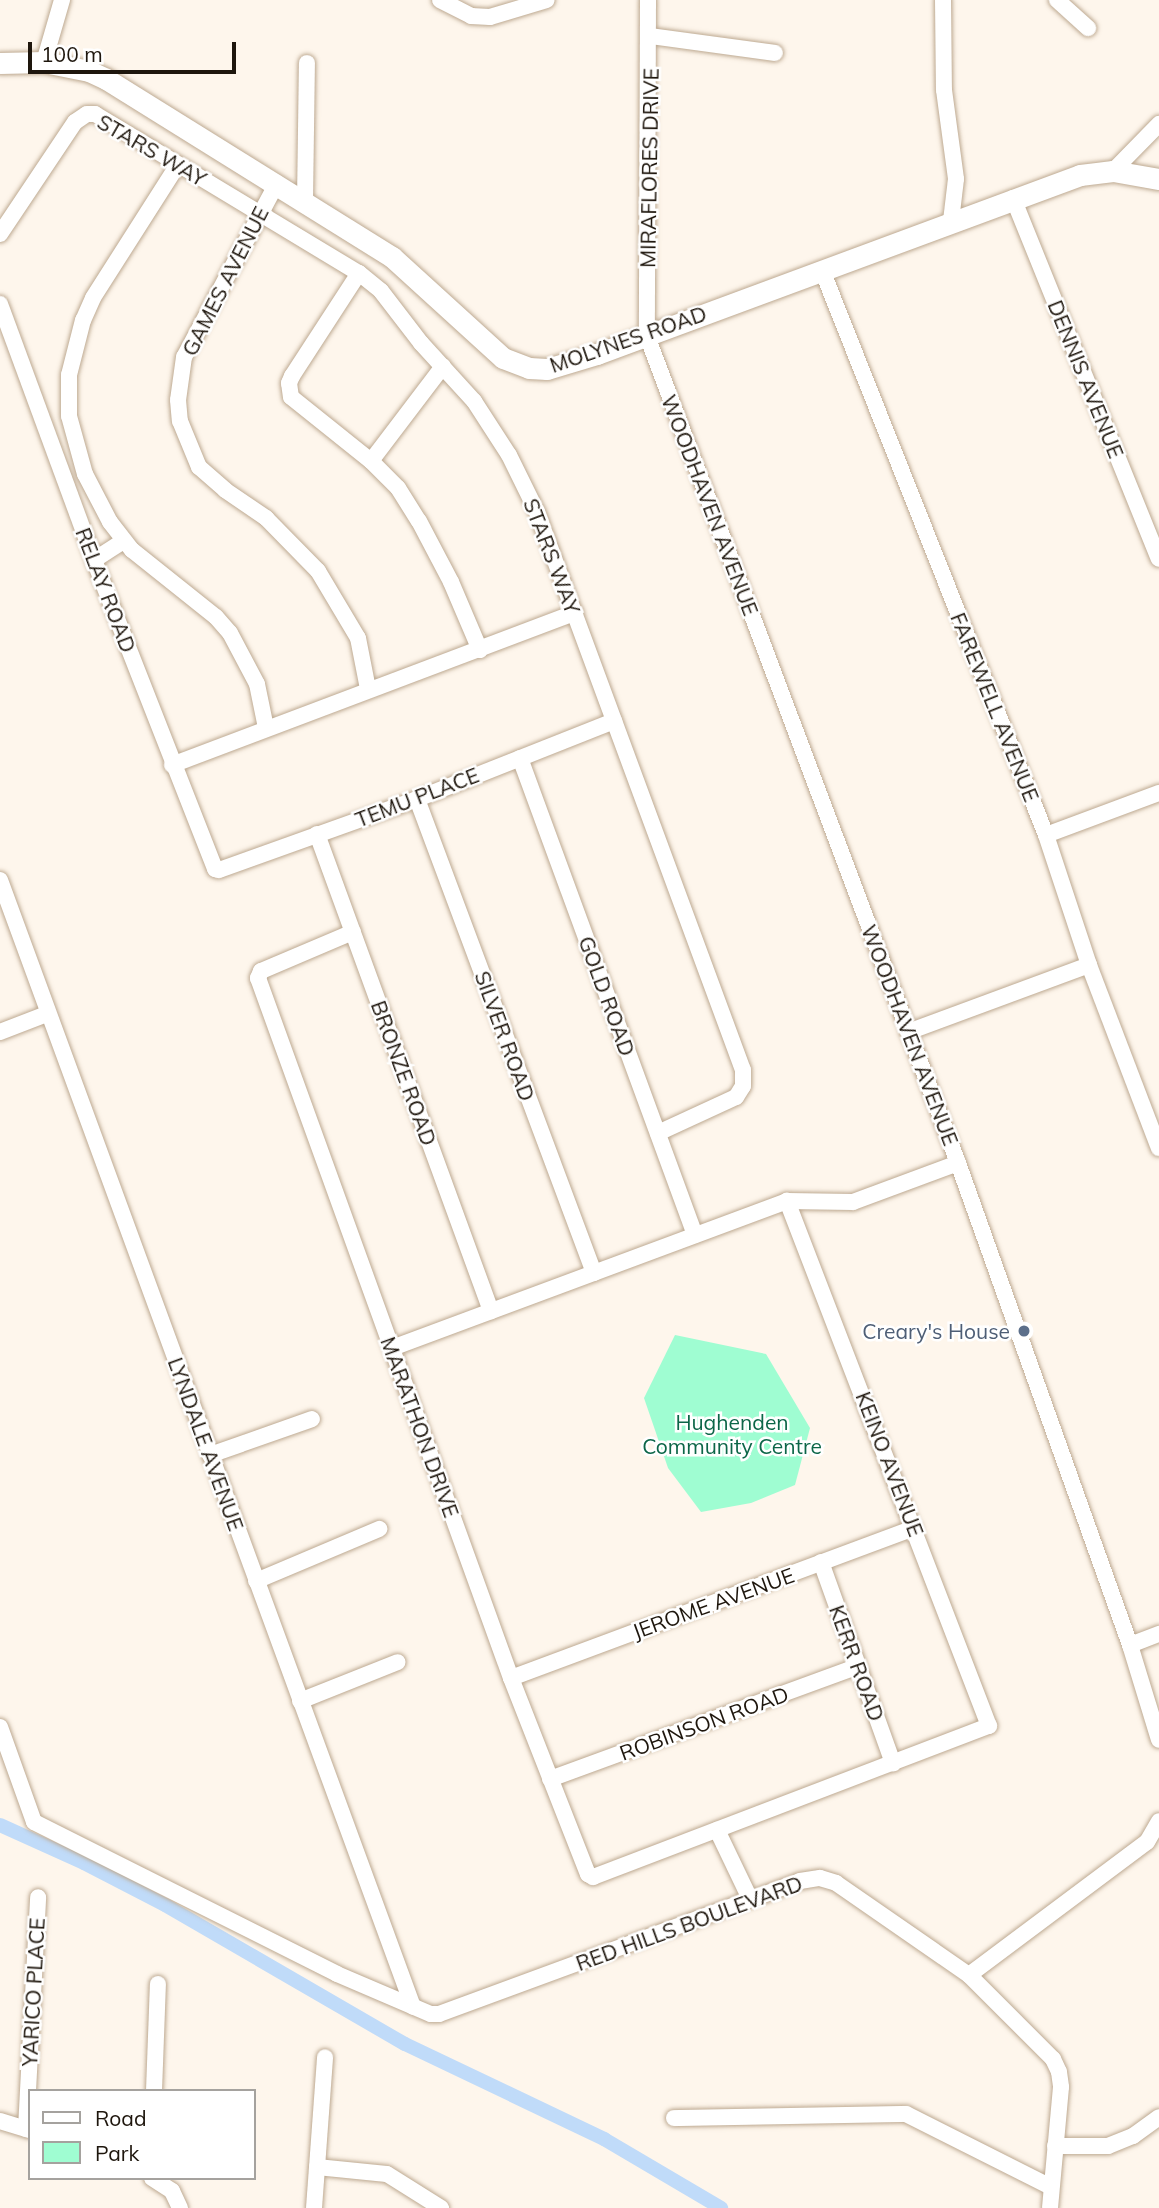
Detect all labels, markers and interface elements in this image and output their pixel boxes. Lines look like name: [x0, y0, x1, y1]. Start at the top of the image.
scale bar: [32, 28, 240, 72]
text: 100 m: [41, 41, 103, 67]
street label: MIRAFLORES DRIVE: [635, 68, 663, 268]
street label: STARS WAY: [93, 109, 211, 191]
street label: GAMES AVENUE: [177, 202, 273, 360]
street label: DENNIS AVENUE: [1043, 296, 1129, 462]
street label: MOLYNES ROAD: [546, 300, 710, 378]
street label: WOODHAVEN AVENUE: [656, 391, 764, 619]
street label: STARS WAY: [518, 495, 586, 617]
street label: RELAY ROAD: [71, 524, 141, 656]
street label: FAREWELL AVENUE: [946, 609, 1044, 805]
street label: TEMU PLACE: [352, 762, 482, 832]
street label: WOODHAVEN AVENUE: [856, 921, 964, 1149]
street label: GOLD ROAD: [574, 933, 640, 1059]
street label: SILVER ROAD: [470, 968, 540, 1104]
street label: BRONZE ROAD: [366, 997, 442, 1149]
place label: Creary's House: [862, 1318, 1010, 1344]
marker: Creary's House: [1016, 1323, 1032, 1339]
street label: MARATHON DRIVE: [376, 1333, 464, 1521]
street label: LYNDALE AVENUE: [163, 1354, 249, 1534]
street label: KEINO AVENUE: [851, 1388, 929, 1540]
park label: Hughenden Community Centre: [642, 1409, 822, 1459]
street label: JEROME AVENUE: [629, 1562, 797, 1644]
street label: KERR ROAD: [824, 1602, 890, 1724]
street label: ROBINSON ROAD: [616, 1681, 792, 1765]
street label: RED HILLS BOULEVARD: [572, 1870, 806, 1976]
street label: YARICO PLACE: [17, 1917, 49, 2067]
legend: [28, 2089, 256, 2180]
text: Road: [95, 2105, 146, 2131]
text: Park: [95, 2140, 139, 2166]

